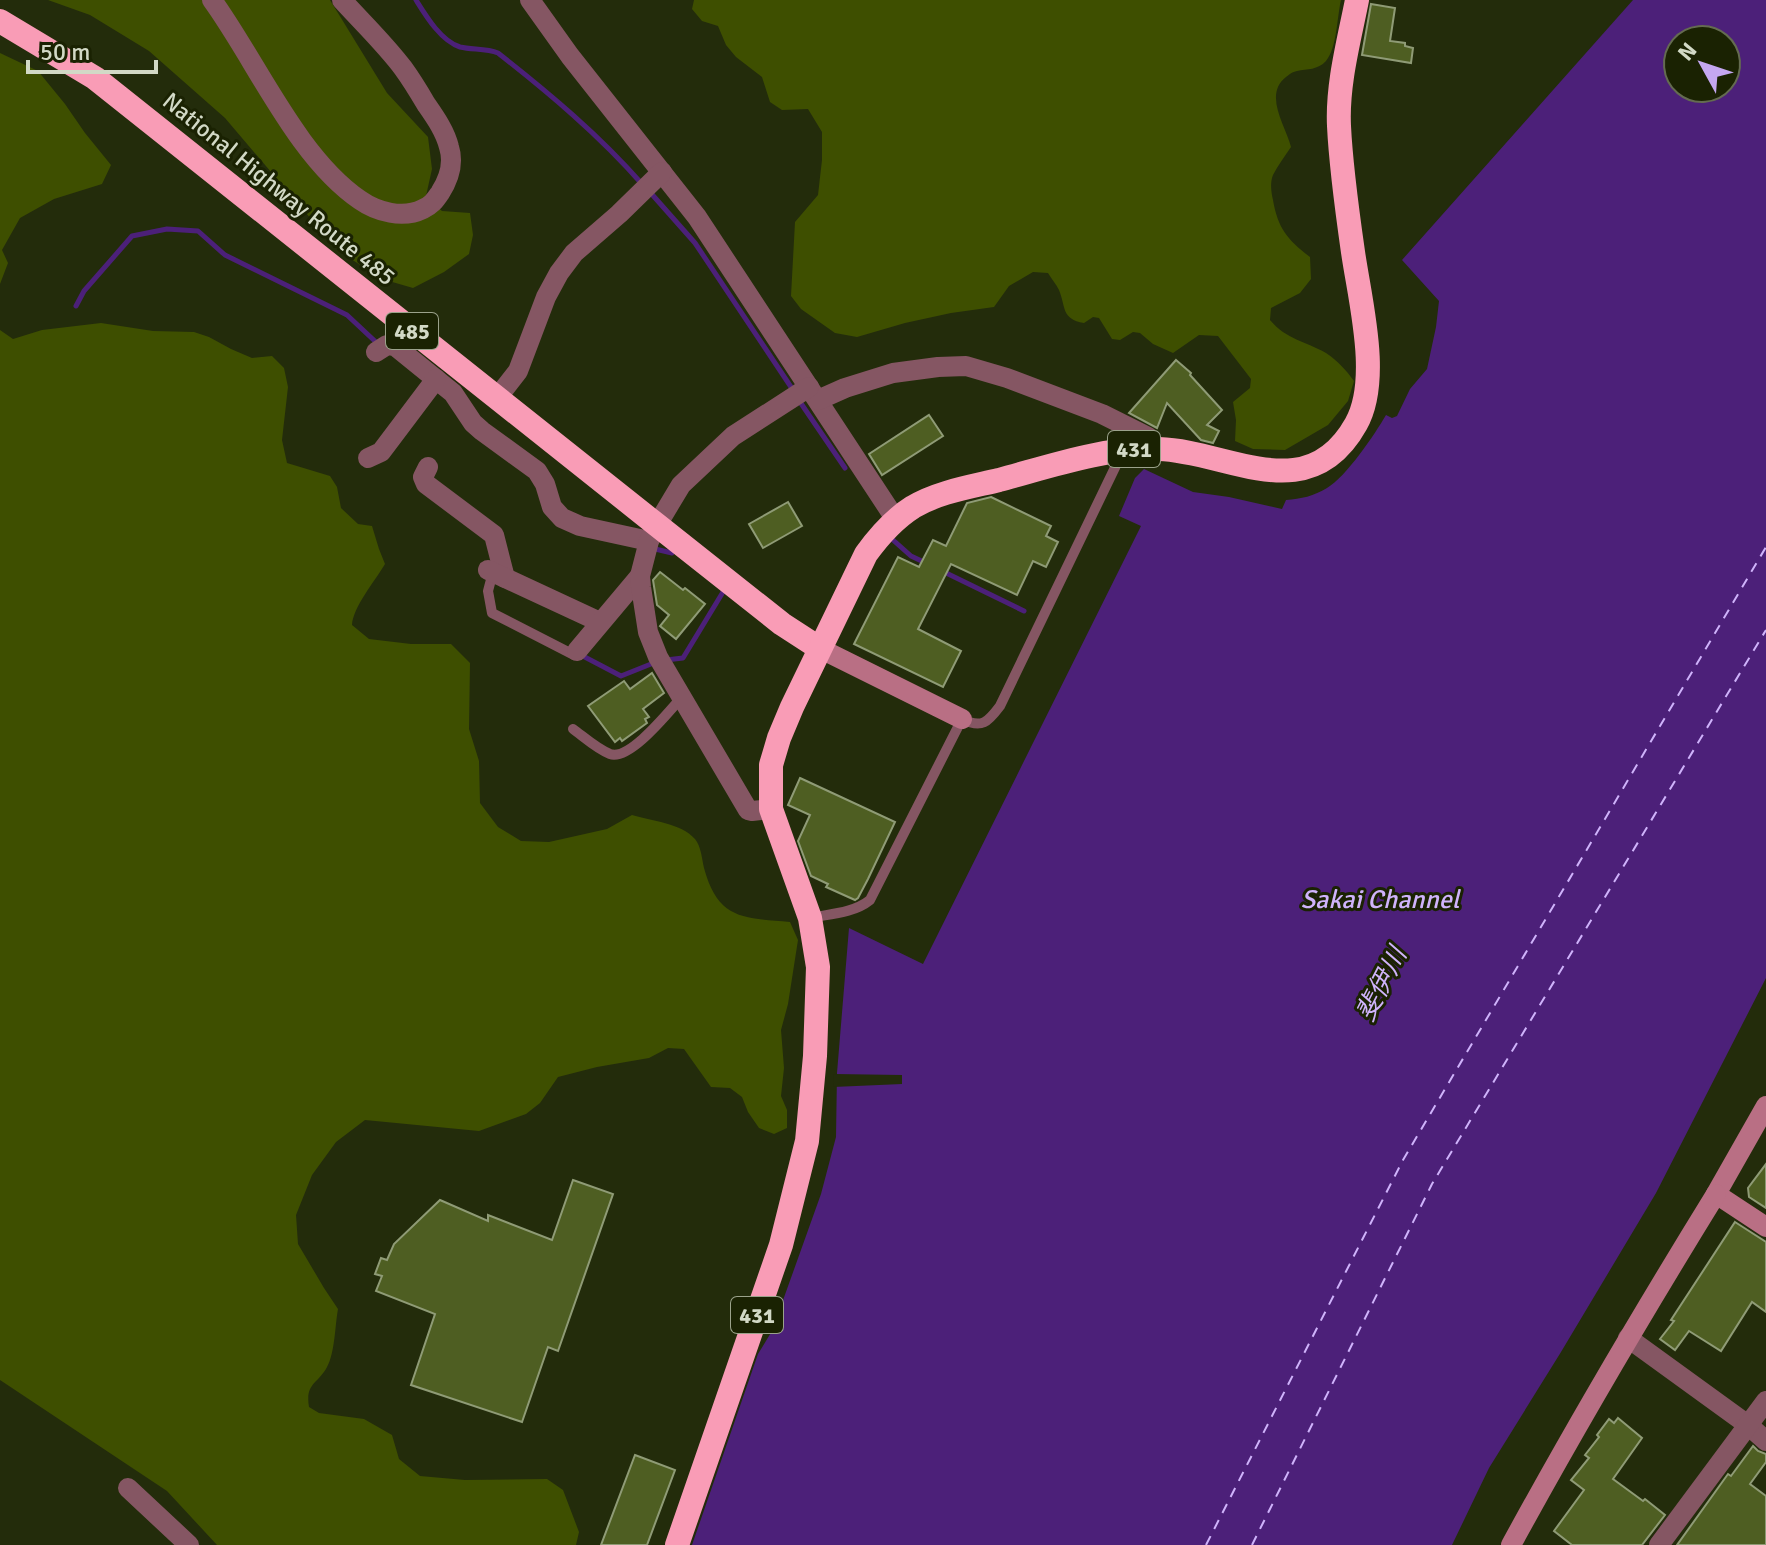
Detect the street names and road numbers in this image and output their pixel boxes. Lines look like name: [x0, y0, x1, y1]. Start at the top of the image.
street label: National Highway Route 485: [156, 86, 402, 292]
road number: 485: [386, 313, 438, 349]
road number: 431: [1108, 431, 1160, 467]
road number: 431: [731, 1297, 783, 1333]

